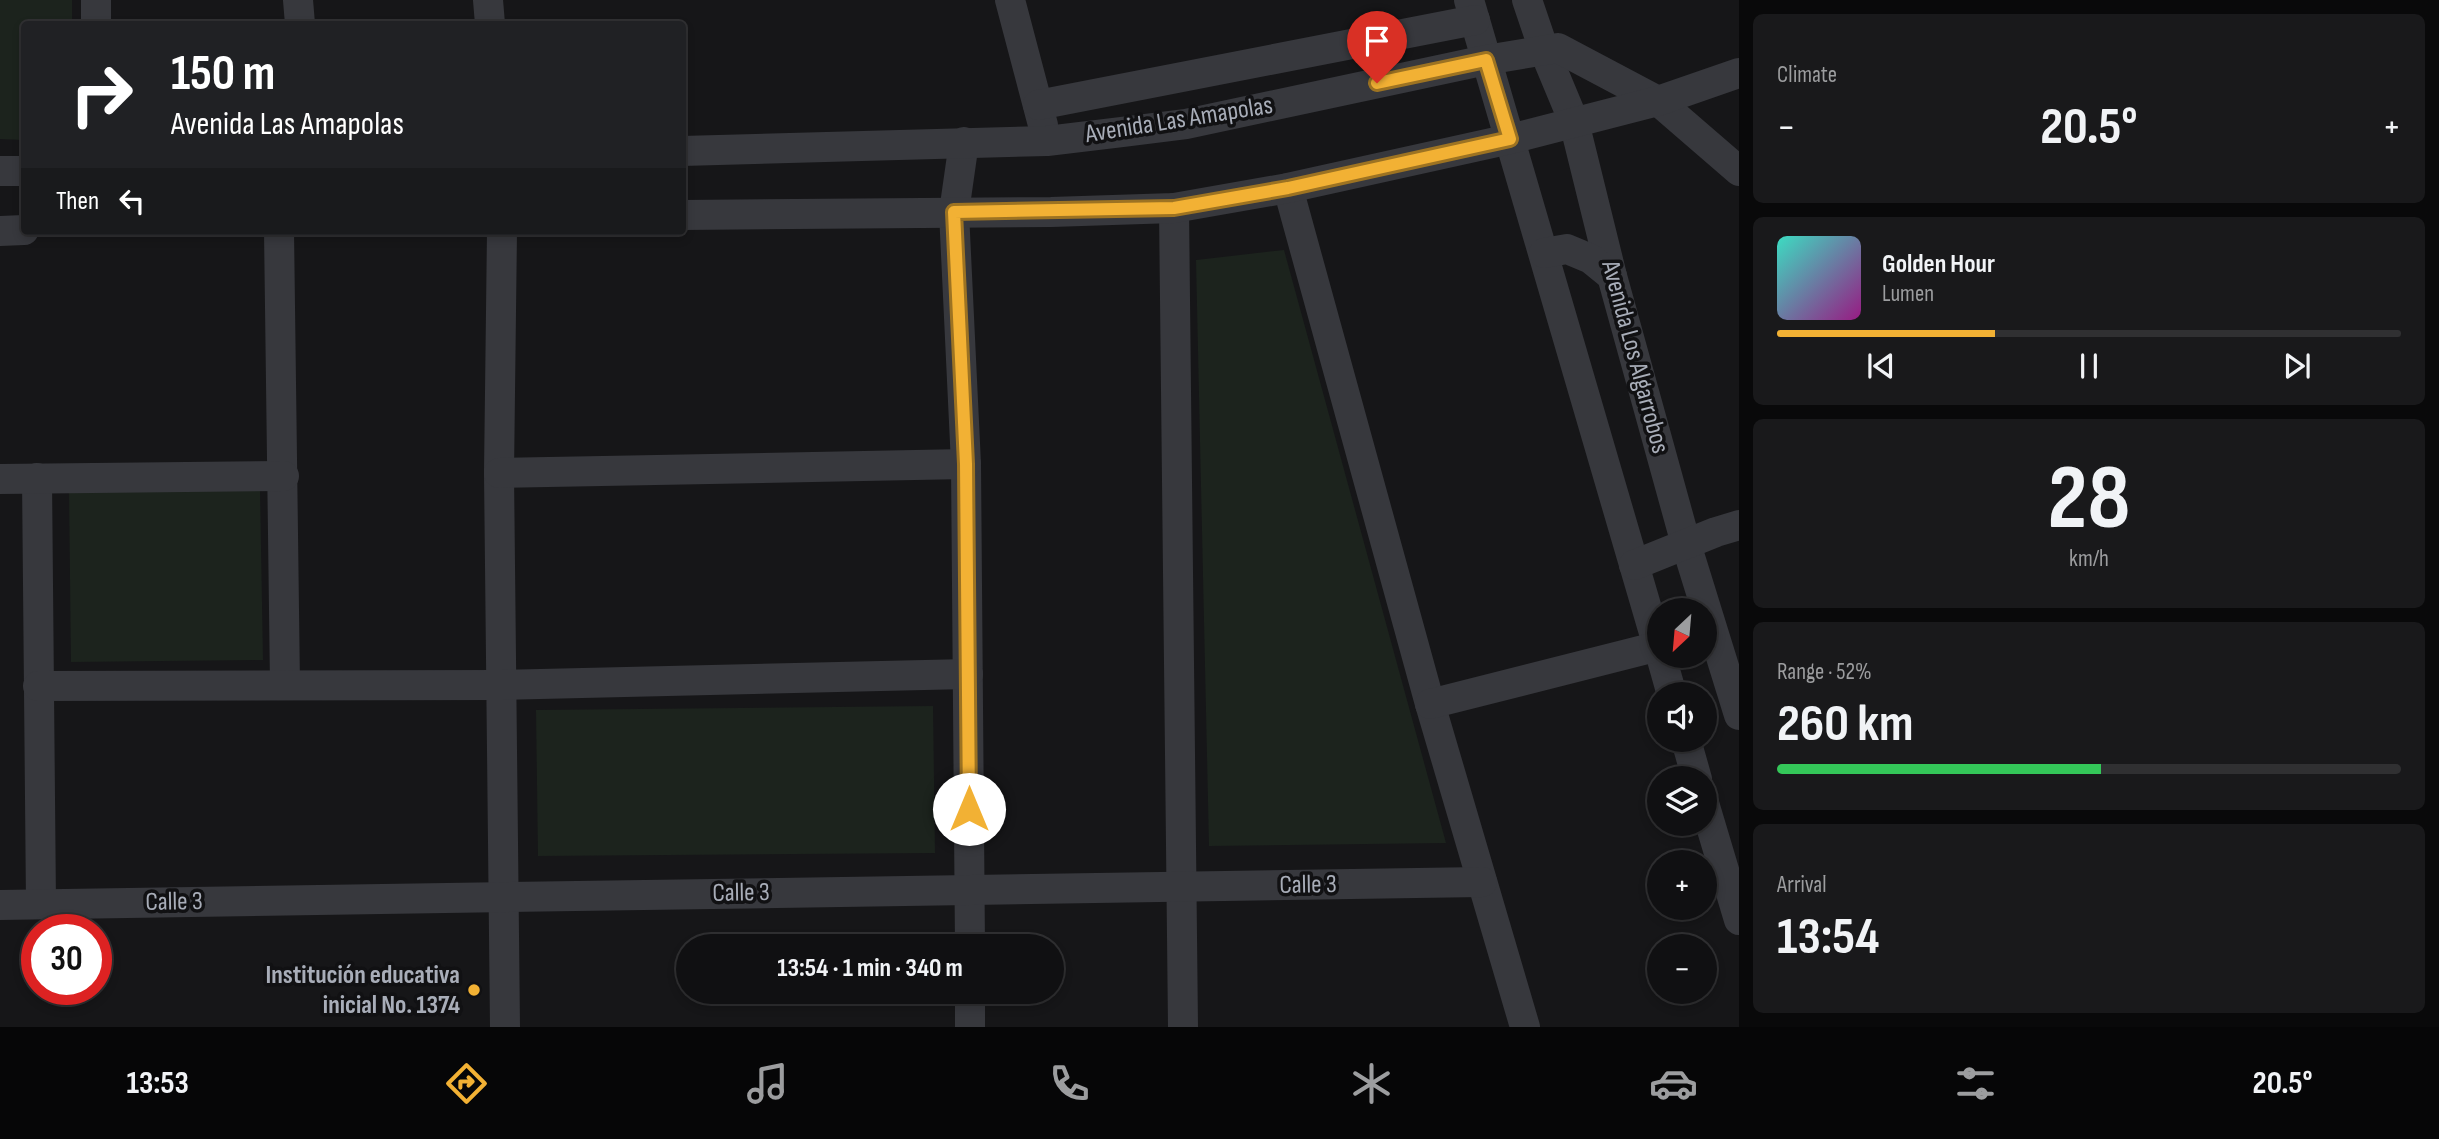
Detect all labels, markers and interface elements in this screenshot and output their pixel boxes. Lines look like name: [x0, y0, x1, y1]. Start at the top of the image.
pin: [1347, 11, 1407, 83]
icon: arrive: [1358, 22, 1396, 60]
text: 150 m: [171, 45, 275, 104]
icon: right: [56, 49, 147, 140]
text: Climate: [1777, 61, 1837, 89]
street label: Avenida Las Amapolas: [1082, 90, 1275, 150]
text: 20.5°: [2040, 96, 2138, 159]
text: Avenida Las Amapolas: [171, 105, 404, 144]
text: −: [1777, 105, 1796, 150]
text: +: [2382, 105, 2401, 150]
icon: left: [113, 182, 151, 220]
text: Then: [56, 186, 99, 217]
text: Golden Hour: [1882, 249, 1995, 280]
street label: Avenida Los Algarrobos: [1594, 256, 1676, 457]
text: Lumen: [1882, 280, 1934, 308]
icon: previous: [1862, 347, 1900, 385]
icon: pause: [2070, 347, 2108, 385]
icon: next: [2278, 347, 2316, 385]
text: 28: [2048, 445, 2130, 554]
text: km/h: [2069, 545, 2109, 573]
north arrow: [1647, 598, 1717, 668]
map controls: [1647, 598, 1717, 1004]
text: Range · 52%: [1777, 658, 1872, 686]
button: sound: [1647, 682, 1717, 752]
text: 260 km: [1777, 693, 1914, 756]
button: layers: [1647, 766, 1717, 836]
position arrow: [932, 772, 1006, 846]
button: +: [1647, 850, 1717, 920]
street label: Calle 3: [1279, 869, 1337, 901]
text: Arrival: [1777, 871, 1826, 899]
street label: Calle 3: [712, 877, 770, 909]
street label: Calle 3: [145, 886, 203, 918]
text: 13:54: [1777, 906, 1879, 969]
speed limit sign: 30: [21, 914, 112, 1005]
button: −: [1647, 934, 1717, 1004]
text: 13:54 · 1 min · 340 m: [777, 953, 963, 984]
place label: Institución educativa inicial No. 1374: [265, 960, 460, 1021]
marker: Institución educativa inicial No. 1374: [466, 982, 482, 998]
icon: directions: [442, 1059, 491, 1108]
icon: music: [743, 1059, 792, 1108]
icon: phone: [1045, 1059, 1094, 1108]
icon: climate: [1347, 1059, 1396, 1108]
icon: car: [1649, 1059, 1698, 1108]
icon: filters: [1951, 1059, 2000, 1108]
text: 13:53: [126, 1064, 189, 1103]
text: 20.5°: [2253, 1064, 2312, 1103]

